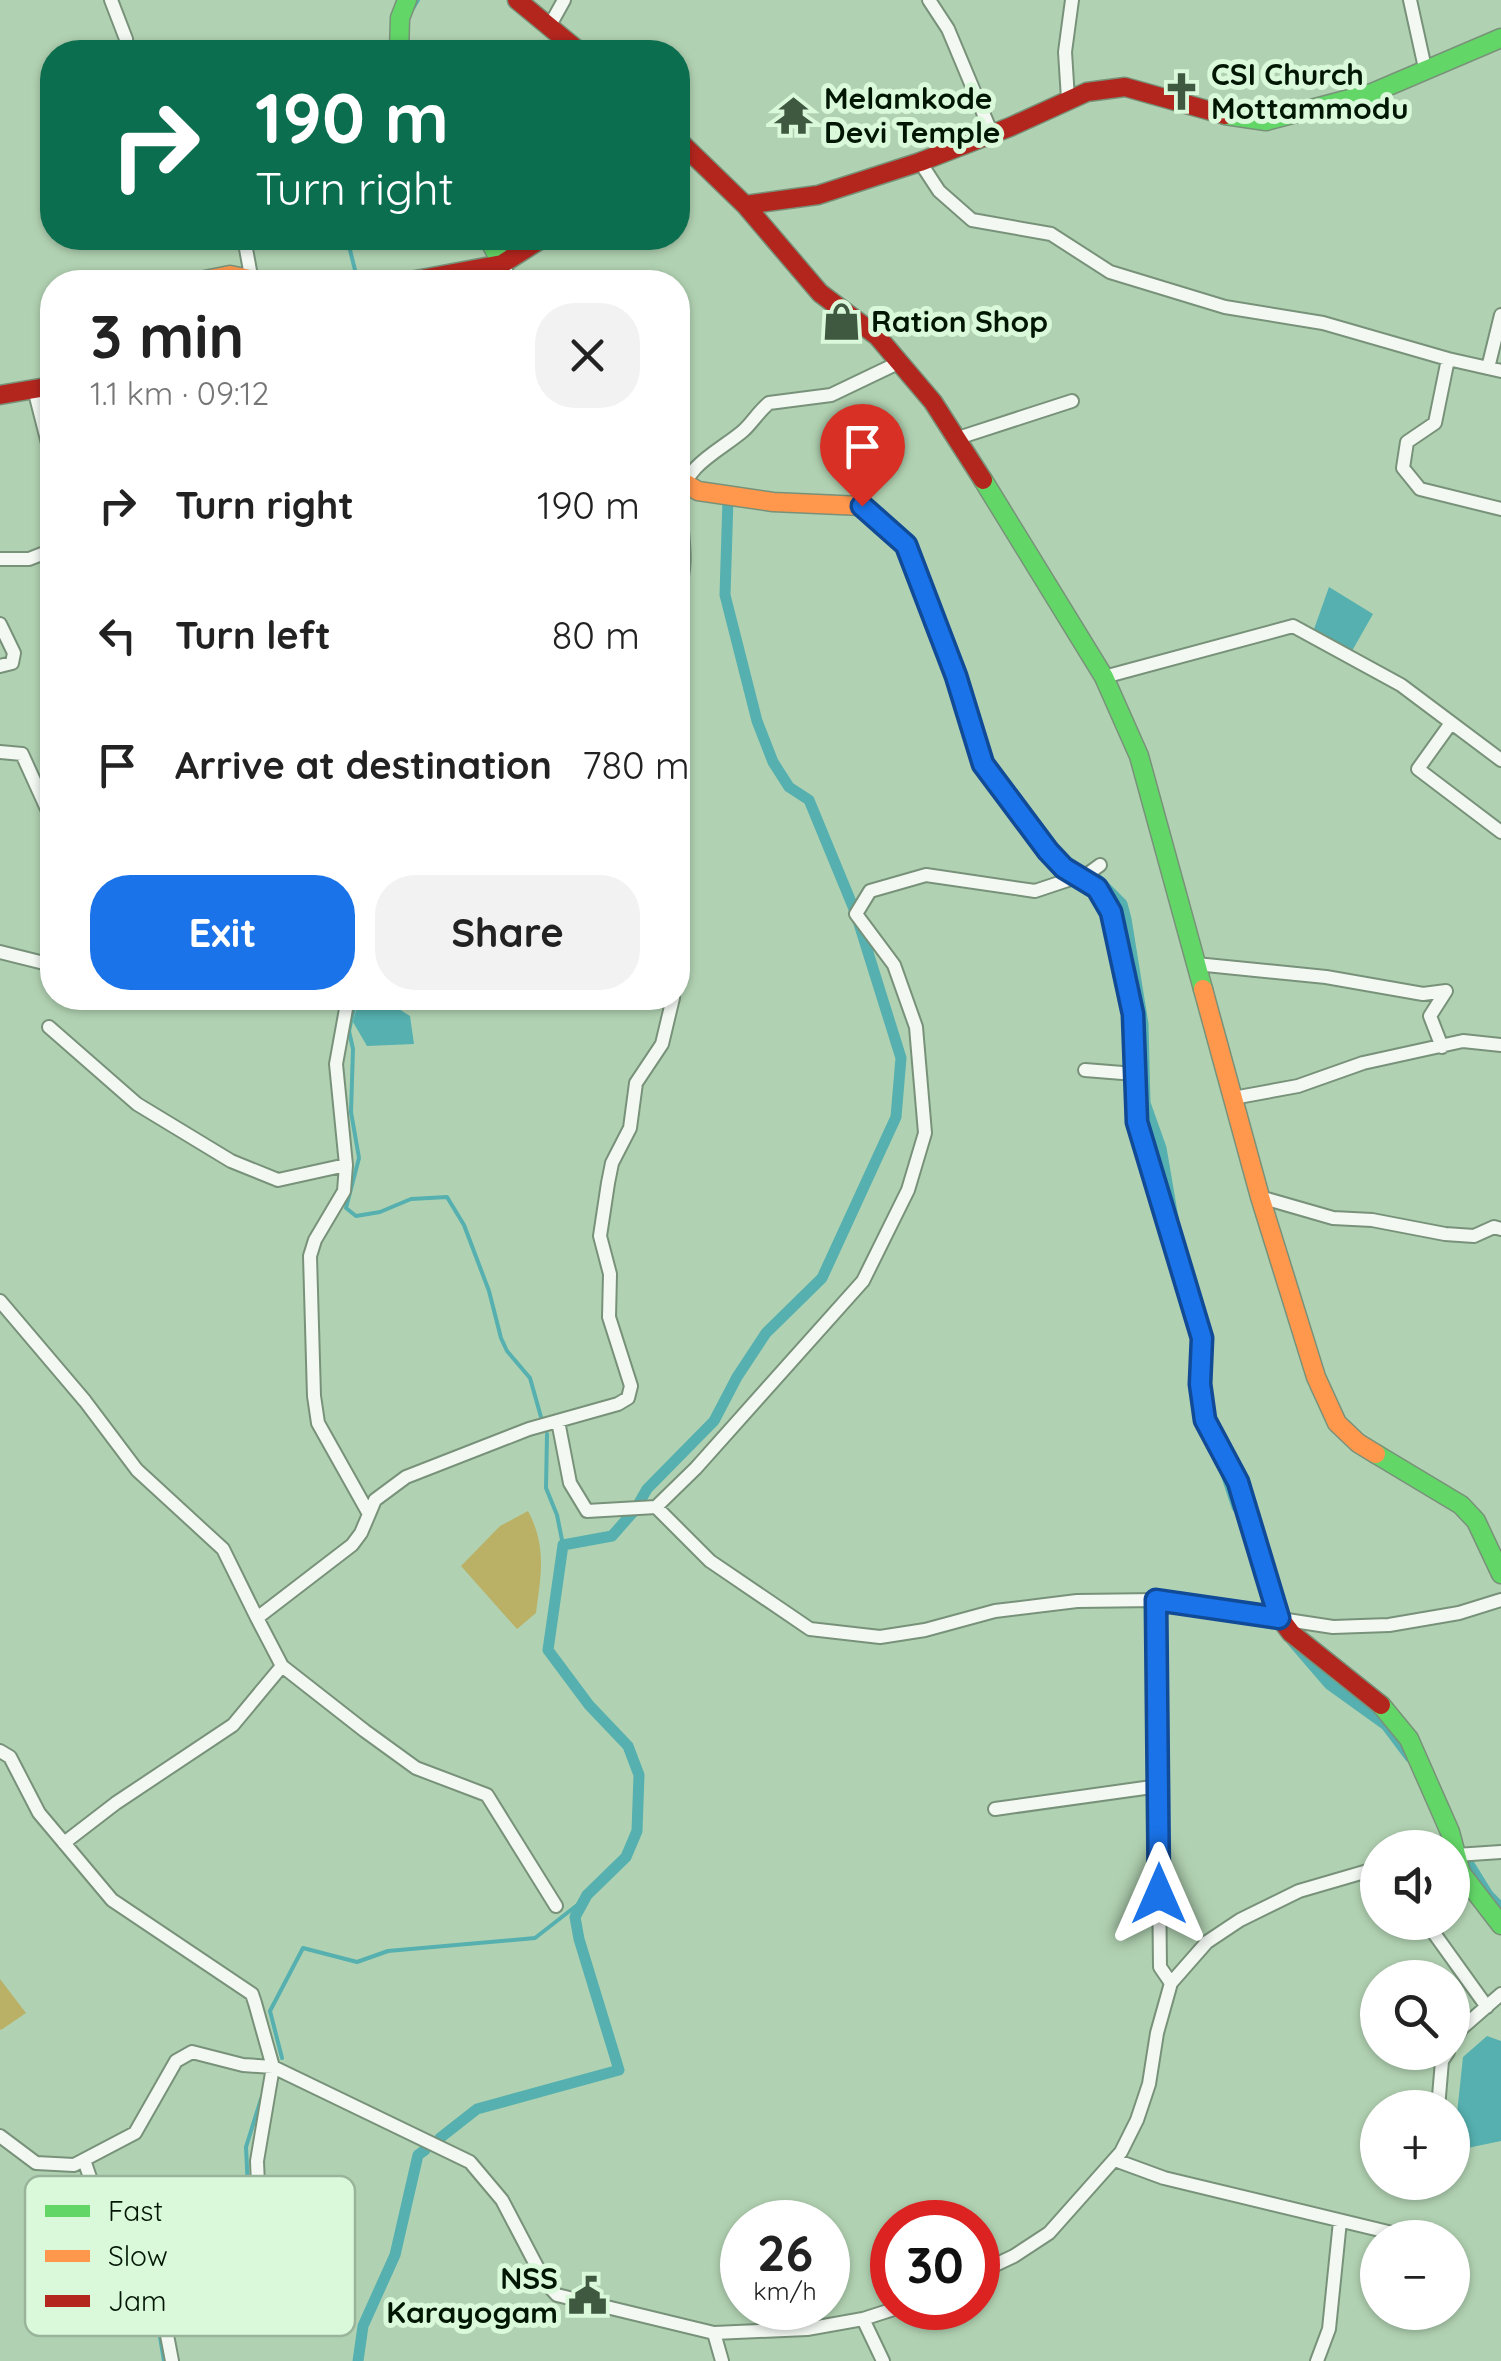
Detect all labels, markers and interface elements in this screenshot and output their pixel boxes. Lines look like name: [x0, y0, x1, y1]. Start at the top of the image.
place label: CSI Church Mottammodu: [1211, 55, 1409, 127]
church icon: CSI Church Mottammodu: [1160, 71, 1202, 113]
text: 190 m: [255, 73, 449, 161]
place label: Melamkode Devi Temple: [824, 79, 1000, 151]
icon: right: [90, 80, 220, 210]
temple icon: Melamkode Devi Temple: [773, 95, 815, 137]
text: Turn right: [255, 160, 454, 216]
text: 3 min: [90, 298, 244, 373]
shop icon: Ration Shop: [820, 301, 862, 343]
place label: Ration Shop: [871, 302, 1048, 340]
button: close: [535, 303, 640, 408]
text: 1.1 km · 09:12: [90, 373, 269, 413]
pin: [820, 404, 905, 507]
icon: arrive: [835, 419, 890, 474]
icon: right: [90, 478, 145, 533]
text: Turn right: [175, 481, 354, 529]
text: 190 m: [537, 481, 640, 529]
icon: left: [90, 608, 145, 663]
text: Turn left: [175, 611, 331, 659]
text: 80 m: [552, 611, 640, 659]
icon: arrive: [90, 738, 145, 793]
text: Arrive at destination: [175, 741, 552, 789]
text: 780 m: [582, 741, 690, 789]
button: Exit: [90, 875, 355, 990]
button: Share: [375, 875, 640, 990]
map controls: [1360, 1830, 1470, 2330]
button: sound: [1360, 1830, 1470, 1940]
position arrow: [1107, 1842, 1211, 1946]
button: search: [1360, 1960, 1470, 2070]
button: +: [1360, 2090, 1470, 2200]
legend: [25, 2176, 355, 2336]
text: Fast: [108, 2193, 163, 2228]
speed limit sign: 30: [870, 2200, 1000, 2330]
button: −: [1360, 2220, 1470, 2330]
text: 26: [757, 2221, 813, 2284]
text: Slow: [108, 2238, 168, 2273]
place label: NSS Karayogam: [386, 2259, 558, 2331]
public building icon: NSS Karayogam: [567, 2275, 609, 2317]
text: km/h: [753, 2275, 817, 2306]
text: Jam: [108, 2283, 167, 2318]

